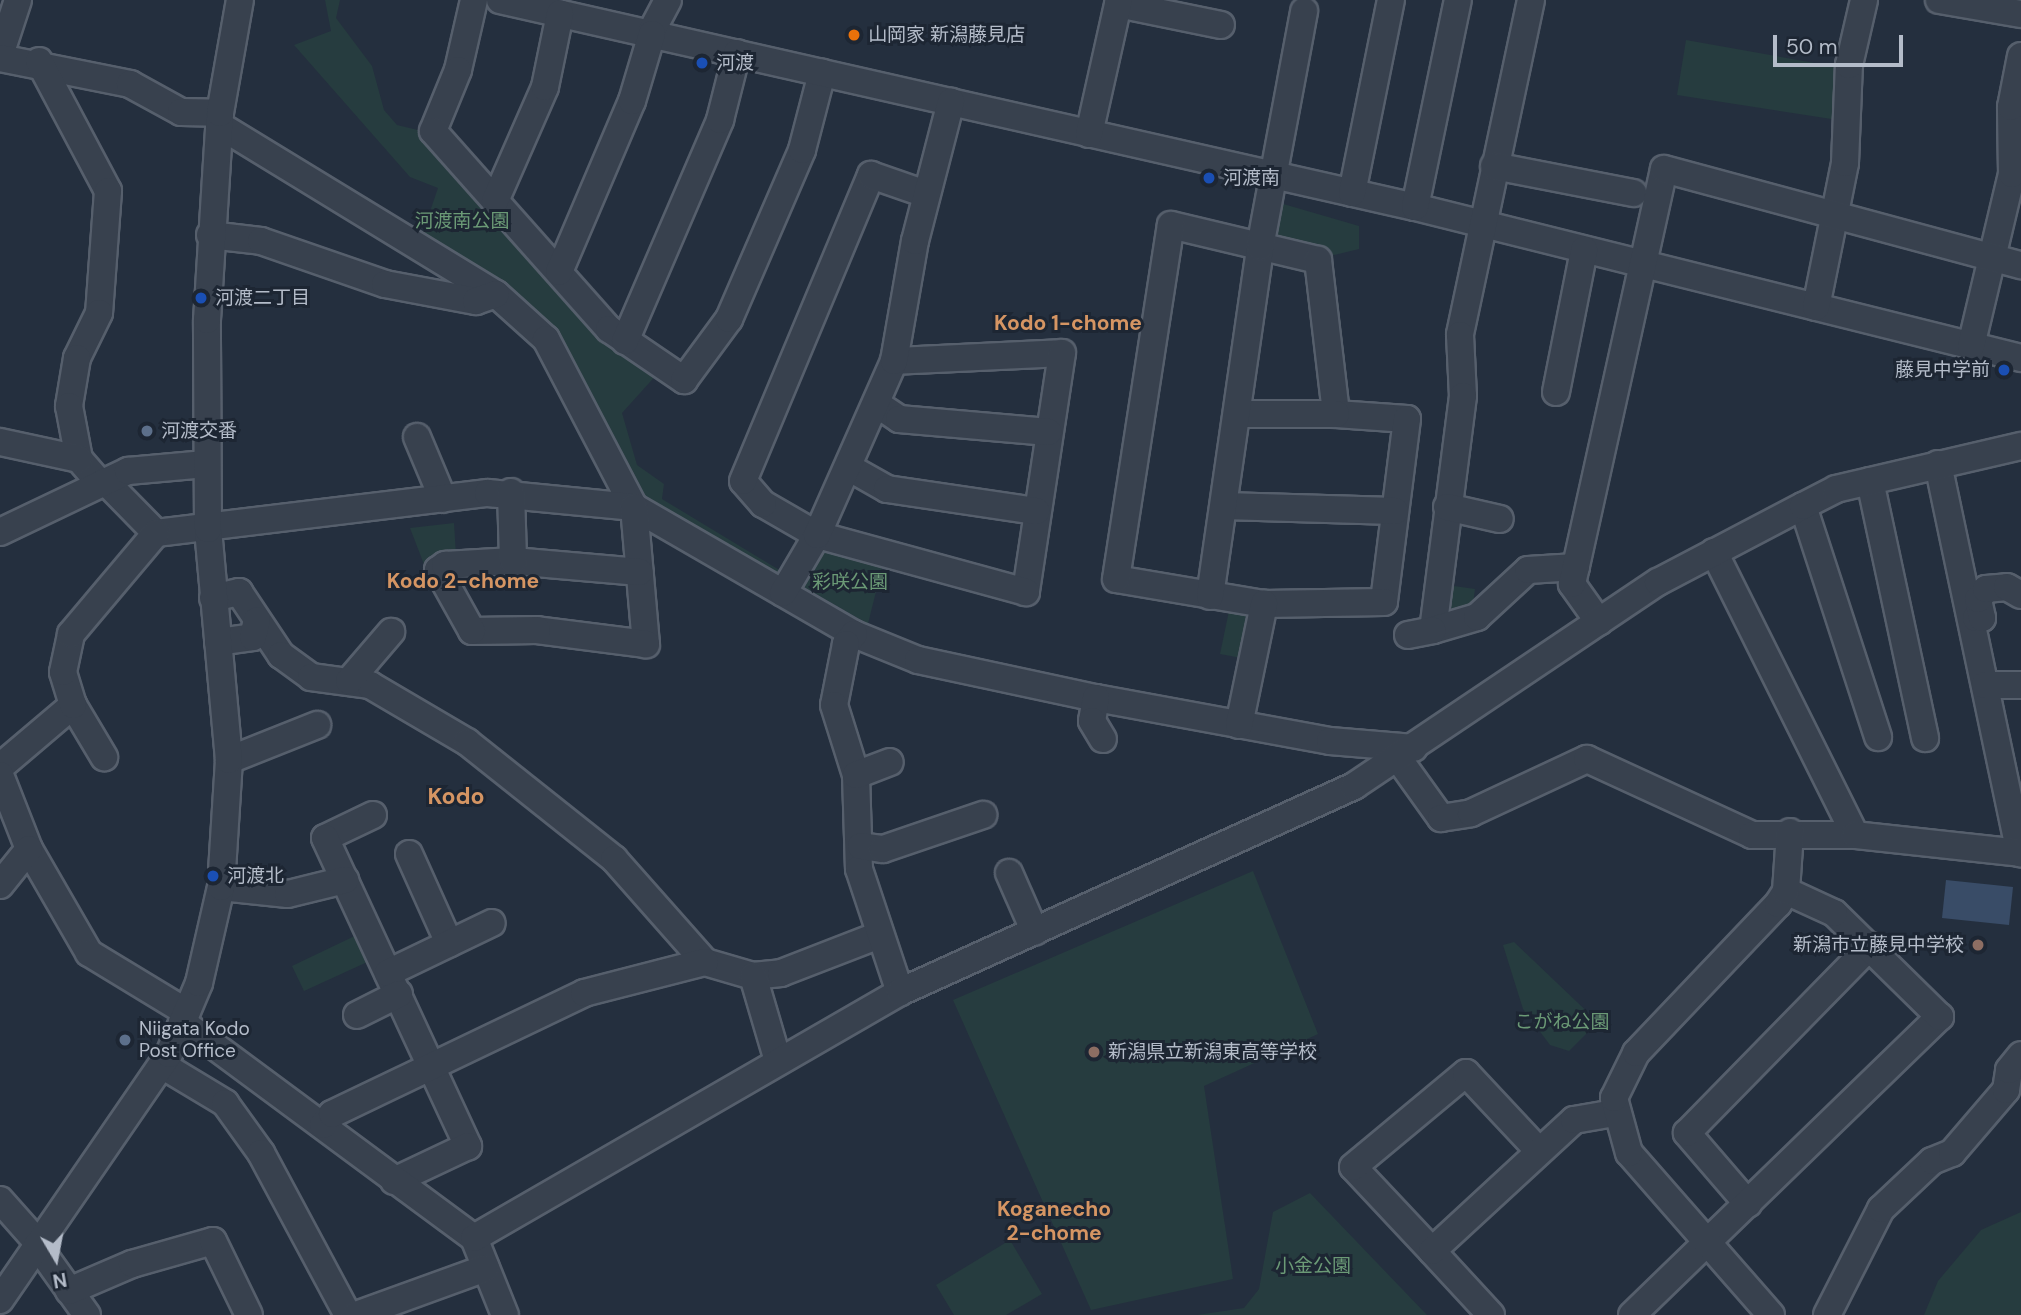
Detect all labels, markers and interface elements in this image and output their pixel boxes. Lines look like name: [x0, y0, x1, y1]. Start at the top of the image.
scale bar: [1776, 21, 1906, 65]
place label: 山岡家 新潟藤見店: [868, 24, 1025, 46]
marker: 山岡家 新潟藤見店: [846, 27, 862, 43]
text: 50 m: [1786, 33, 1837, 61]
place label: 河渡: [716, 52, 754, 74]
marker: 河渡: [694, 55, 710, 71]
place label: 河渡南: [1223, 167, 1280, 189]
marker: 河渡南: [1201, 170, 1217, 186]
park label: 河渡南公園: [415, 210, 509, 232]
place label: 河渡二丁目: [215, 287, 310, 309]
marker: 河渡二丁目: [193, 290, 209, 306]
district label: Kodo 1-chome: [994, 310, 1142, 336]
place label: 藤見中学前: [1895, 359, 1990, 381]
marker: 藤見中学前: [1996, 362, 2012, 378]
place label: 河渡交番: [161, 420, 237, 442]
marker: 河渡交番: [139, 423, 155, 439]
district label: Kodo 2-chome: [387, 568, 539, 594]
park label: 彩咲公園: [812, 571, 888, 593]
district label: Kodo: [427, 782, 485, 810]
place label: 河渡北: [227, 865, 284, 887]
marker: 河渡北: [205, 868, 221, 884]
place label: 新潟市立藤見中学校: [1793, 934, 1964, 956]
marker: 新潟市立藤見中学校: [1970, 937, 1986, 953]
park label: こがね公園: [1515, 1011, 1609, 1033]
place label: Niigata Kodo Post Office: [139, 1018, 250, 1062]
marker: Niigata Kodo Post Office: [117, 1032, 133, 1048]
place label: 新潟県立新潟東高等学校: [1108, 1041, 1317, 1063]
marker: 新潟県立新潟東高等学校: [1086, 1044, 1102, 1060]
district label: Koganecho 2-chome: [997, 1196, 1111, 1246]
north arrow: [21, 1224, 91, 1294]
park label: 小金公園: [1275, 1255, 1351, 1277]
text: N: [51, 1267, 69, 1294]

